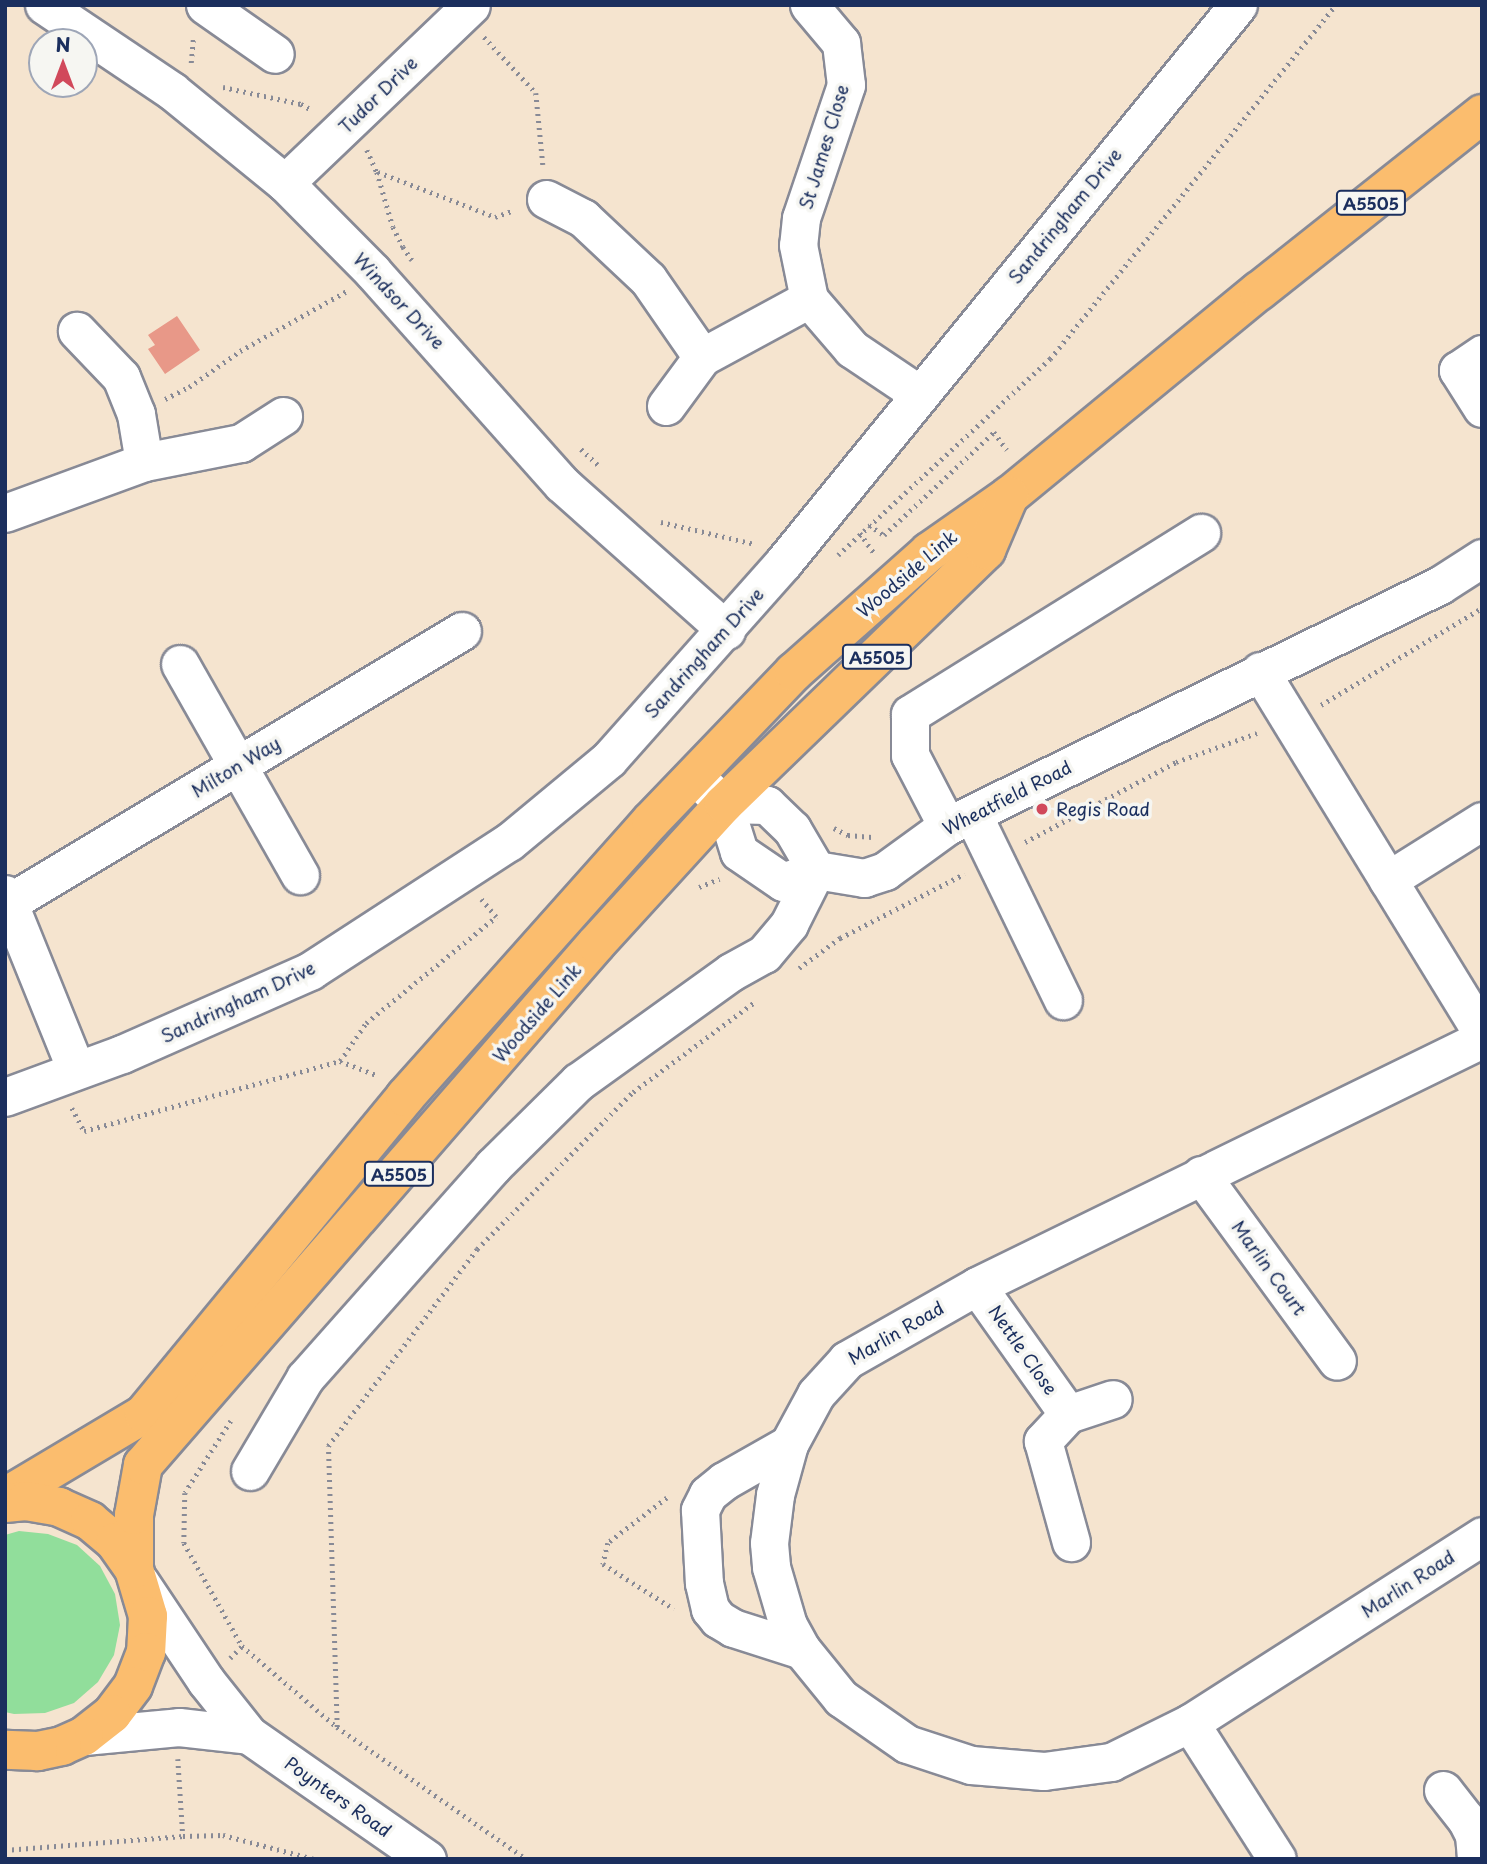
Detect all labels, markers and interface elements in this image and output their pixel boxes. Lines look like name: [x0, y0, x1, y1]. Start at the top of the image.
north arrow: [28, 28, 98, 98]
text: N: [55, 30, 71, 58]
street label: Tudor Drive: [334, 52, 422, 138]
street label: St James Close: [794, 81, 854, 213]
street label: Sandringham Drive: [1004, 144, 1126, 288]
road number: A5505: [1334, 190, 1408, 216]
street label: Windsor Drive: [349, 248, 449, 354]
street label: Woodside Link: [852, 526, 962, 622]
street label: Sandringham Drive: [640, 583, 768, 723]
road number: A5505: [840, 644, 914, 670]
street label: Milton Way: [188, 732, 284, 802]
street label: Wheatfield Road: [939, 756, 1075, 840]
place label: Regis Road: [1056, 798, 1150, 820]
marker: Regis Road: [1034, 801, 1050, 817]
street label: Sandringham Drive: [157, 957, 319, 1047]
street label: Woodside Link: [488, 959, 586, 1067]
road number: A5505: [362, 1162, 436, 1186]
street label: Marlin Court: [1227, 1216, 1311, 1320]
street label: Marlin Road: [844, 1297, 948, 1369]
street label: Nettle Close: [984, 1301, 1062, 1399]
street label: Marlin Road: [1357, 1546, 1459, 1622]
street label: Poynters Road: [281, 1752, 395, 1842]

